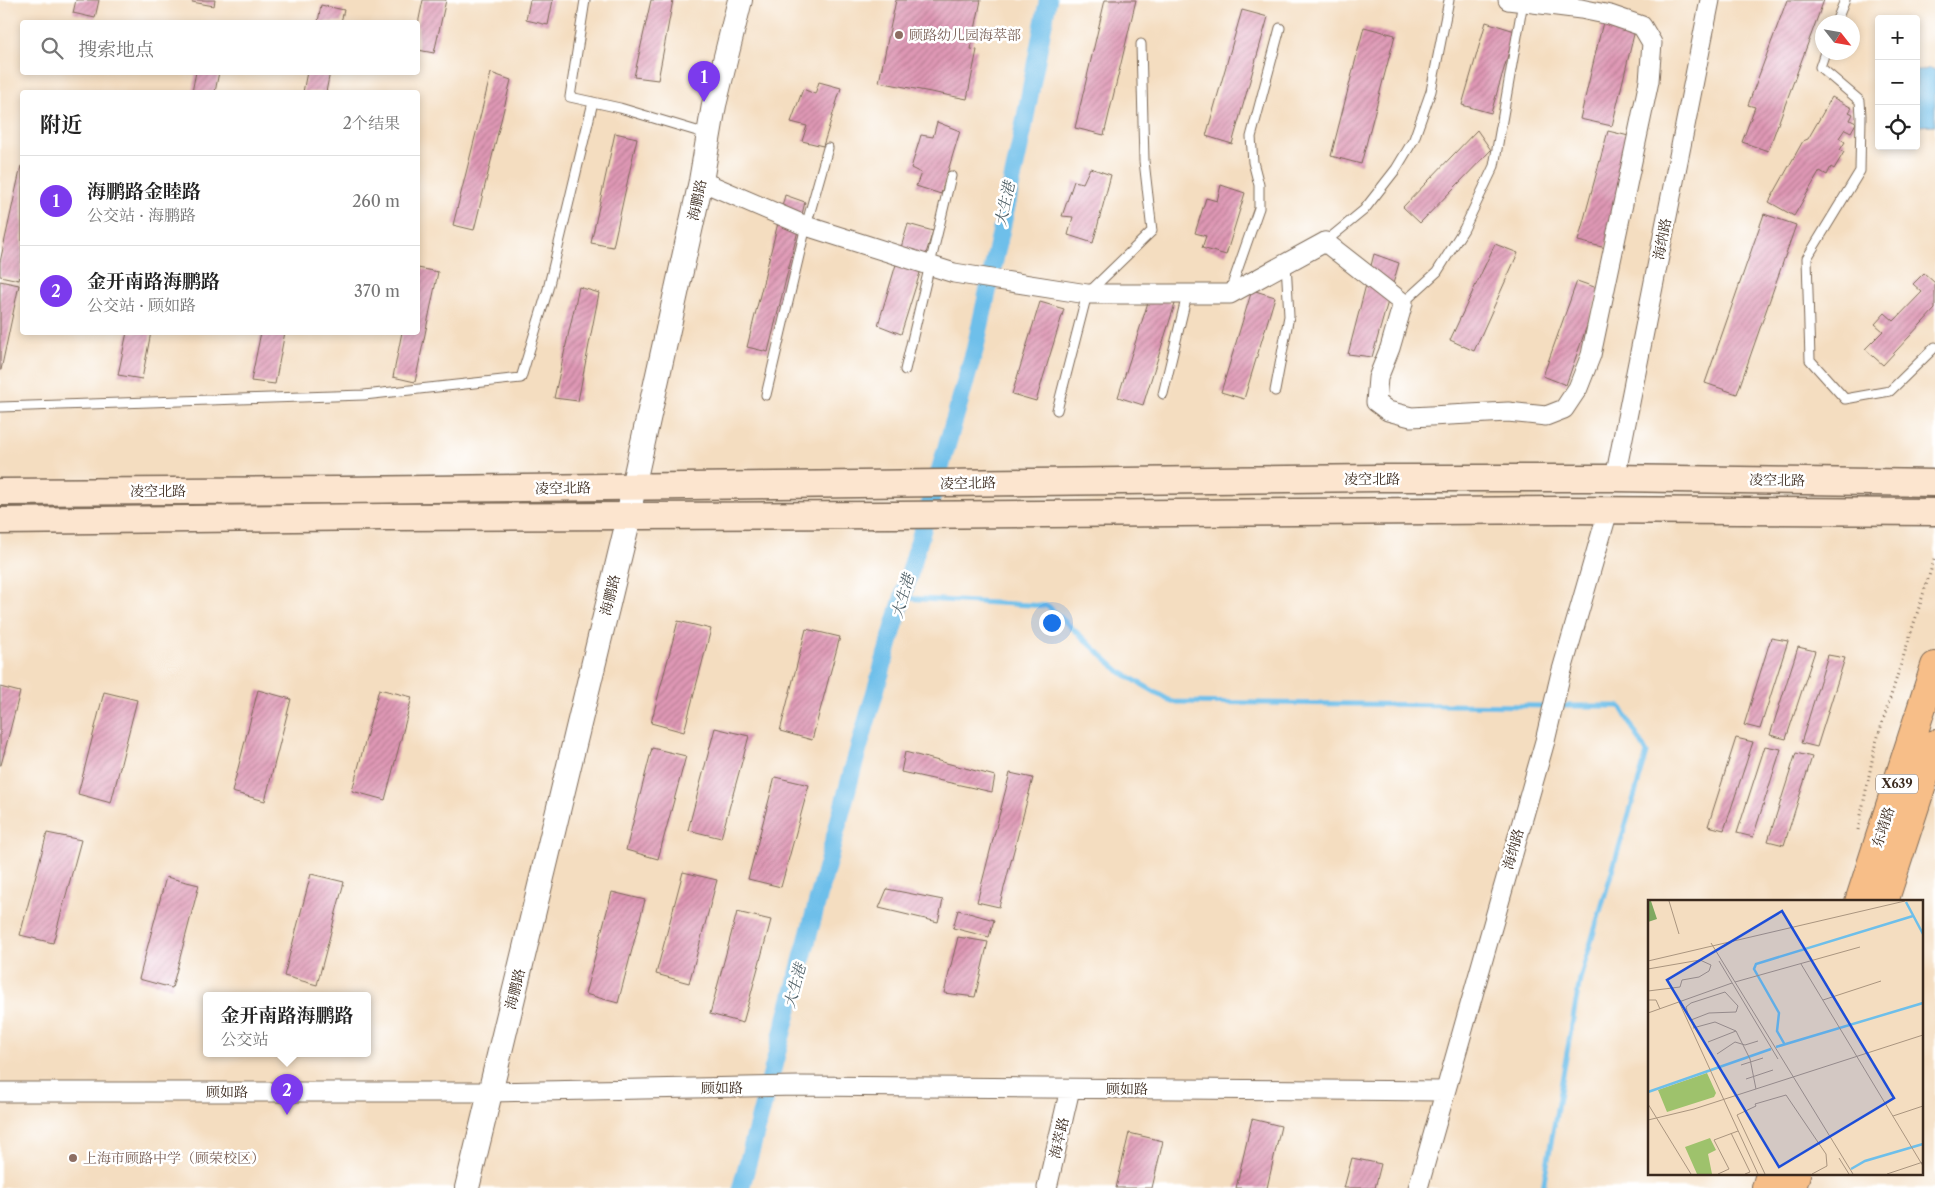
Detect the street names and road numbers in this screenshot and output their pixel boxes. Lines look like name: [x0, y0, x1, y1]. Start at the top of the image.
street label: 海鹏路: [684, 178, 710, 222]
street label: 海纳路: [1649, 217, 1675, 261]
street label: 凌空北路: [1344, 470, 1400, 488]
street label: 凌空北路: [1749, 471, 1805, 489]
street label: 凌空北路: [940, 474, 996, 492]
street label: 凌空北路: [535, 479, 591, 497]
street label: 凌空北路: [130, 482, 186, 500]
street label: 海鹏路: [596, 572, 624, 618]
road number: X639: [1876, 774, 1918, 794]
street label: 东靖路: [1868, 804, 1898, 850]
street label: 海纳路: [1499, 826, 1527, 872]
street label: 海鹏路: [501, 966, 529, 1012]
street label: 顾如路: [701, 1079, 743, 1097]
street label: 顾如路: [1106, 1080, 1148, 1098]
street label: 顾如路: [206, 1083, 248, 1101]
street label: 海萃路: [1046, 1116, 1072, 1160]

